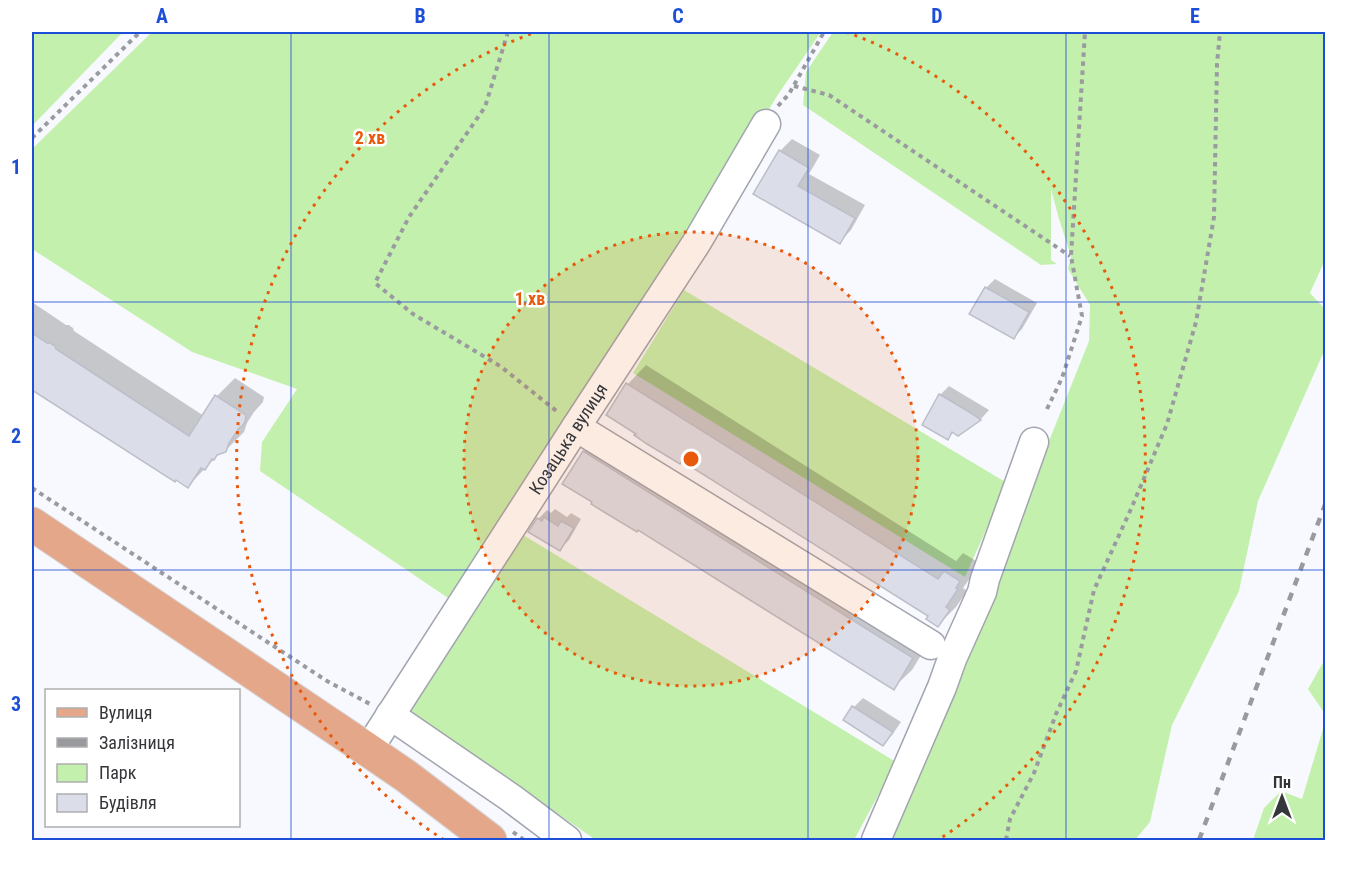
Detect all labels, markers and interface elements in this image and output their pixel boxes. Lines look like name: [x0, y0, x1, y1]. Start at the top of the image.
text: A: [156, 4, 168, 28]
text: B: [414, 4, 426, 28]
text: C: [672, 4, 684, 28]
text: D: [931, 4, 943, 28]
text: E: [1190, 4, 1200, 28]
text: 2 хв: [355, 127, 385, 148]
text: 1: [11, 155, 21, 179]
text: 1 хв: [515, 288, 545, 309]
street label: Козацька вулиця: [524, 379, 612, 498]
text: 2: [11, 424, 21, 448]
centre of rings: [681, 449, 701, 469]
legend: [45, 689, 240, 827]
text: 3: [11, 692, 21, 716]
text: Вулиця: [99, 702, 153, 723]
text: Залізниця: [99, 732, 175, 753]
text: Парк: [99, 762, 137, 783]
north arrow: [1252, 767, 1312, 827]
text: Пн: [1273, 773, 1291, 792]
text: Будівля: [99, 792, 157, 813]

